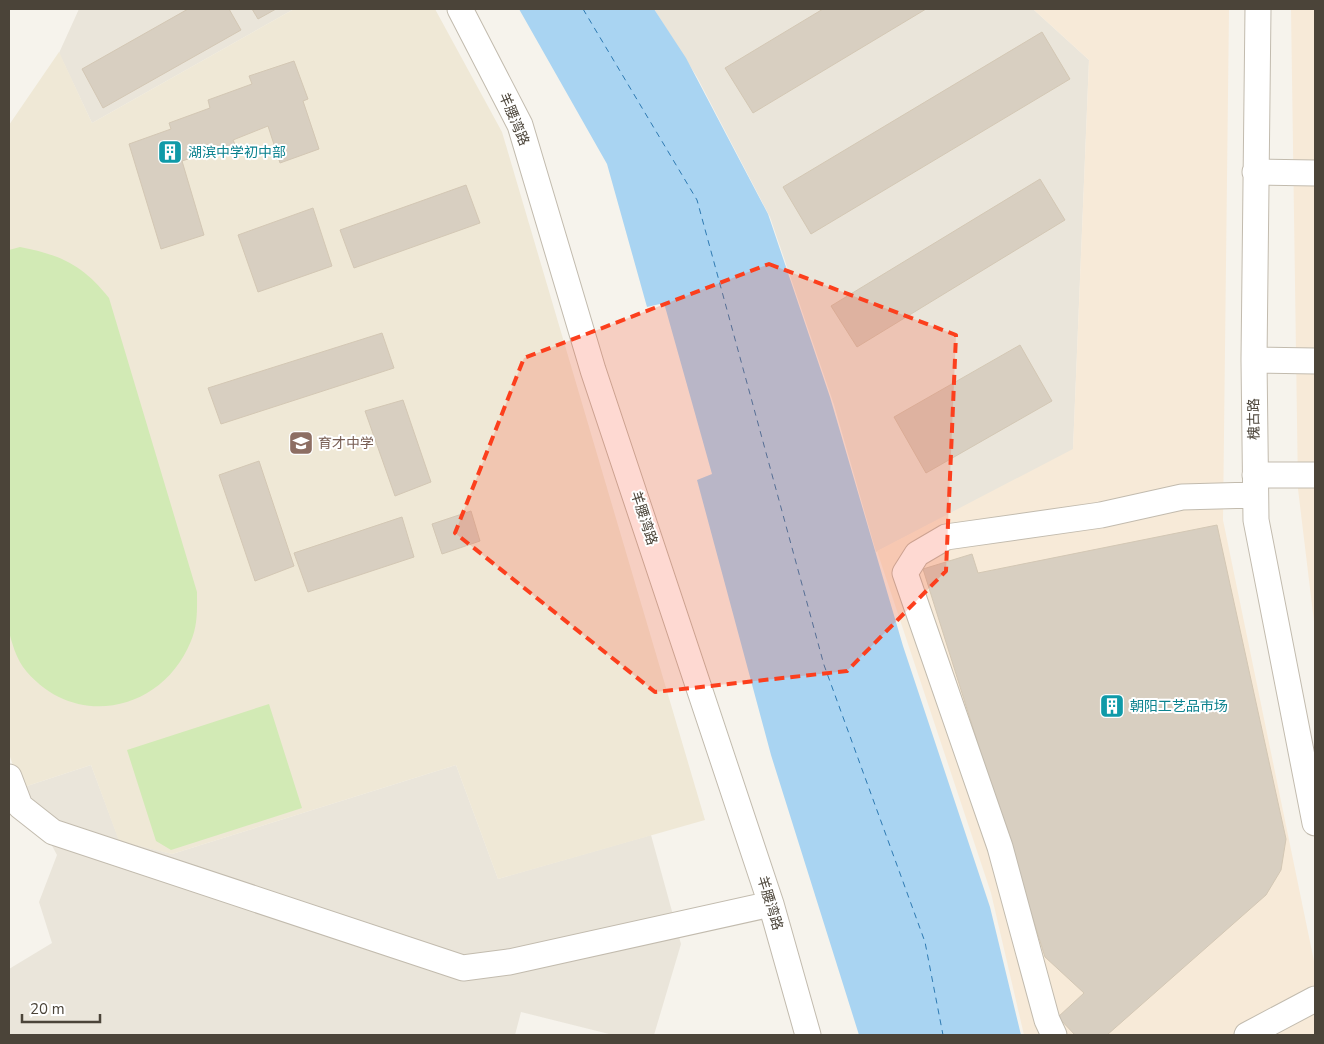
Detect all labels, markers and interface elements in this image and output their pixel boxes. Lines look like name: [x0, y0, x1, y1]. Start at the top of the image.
street label: 羊腰湾路: [494, 90, 534, 148]
building icon: 湖滨中学初中部: [157, 139, 183, 165]
place label: 湖滨中学初中部: [188, 143, 286, 162]
street label: 槐古路: [1244, 398, 1264, 440]
school or university icon: 育才中学: [288, 430, 314, 456]
place label: 育才中学: [318, 434, 374, 453]
street label: 羊腰湾路: [626, 488, 662, 548]
building icon: 朝阳工艺品市场: [1099, 693, 1125, 719]
place label: 朝阳工艺品市场: [1130, 697, 1228, 716]
street label: 羊腰湾路: [753, 873, 787, 933]
scale bar: [22, 992, 100, 1024]
text: 20 m: [30, 999, 65, 1019]

